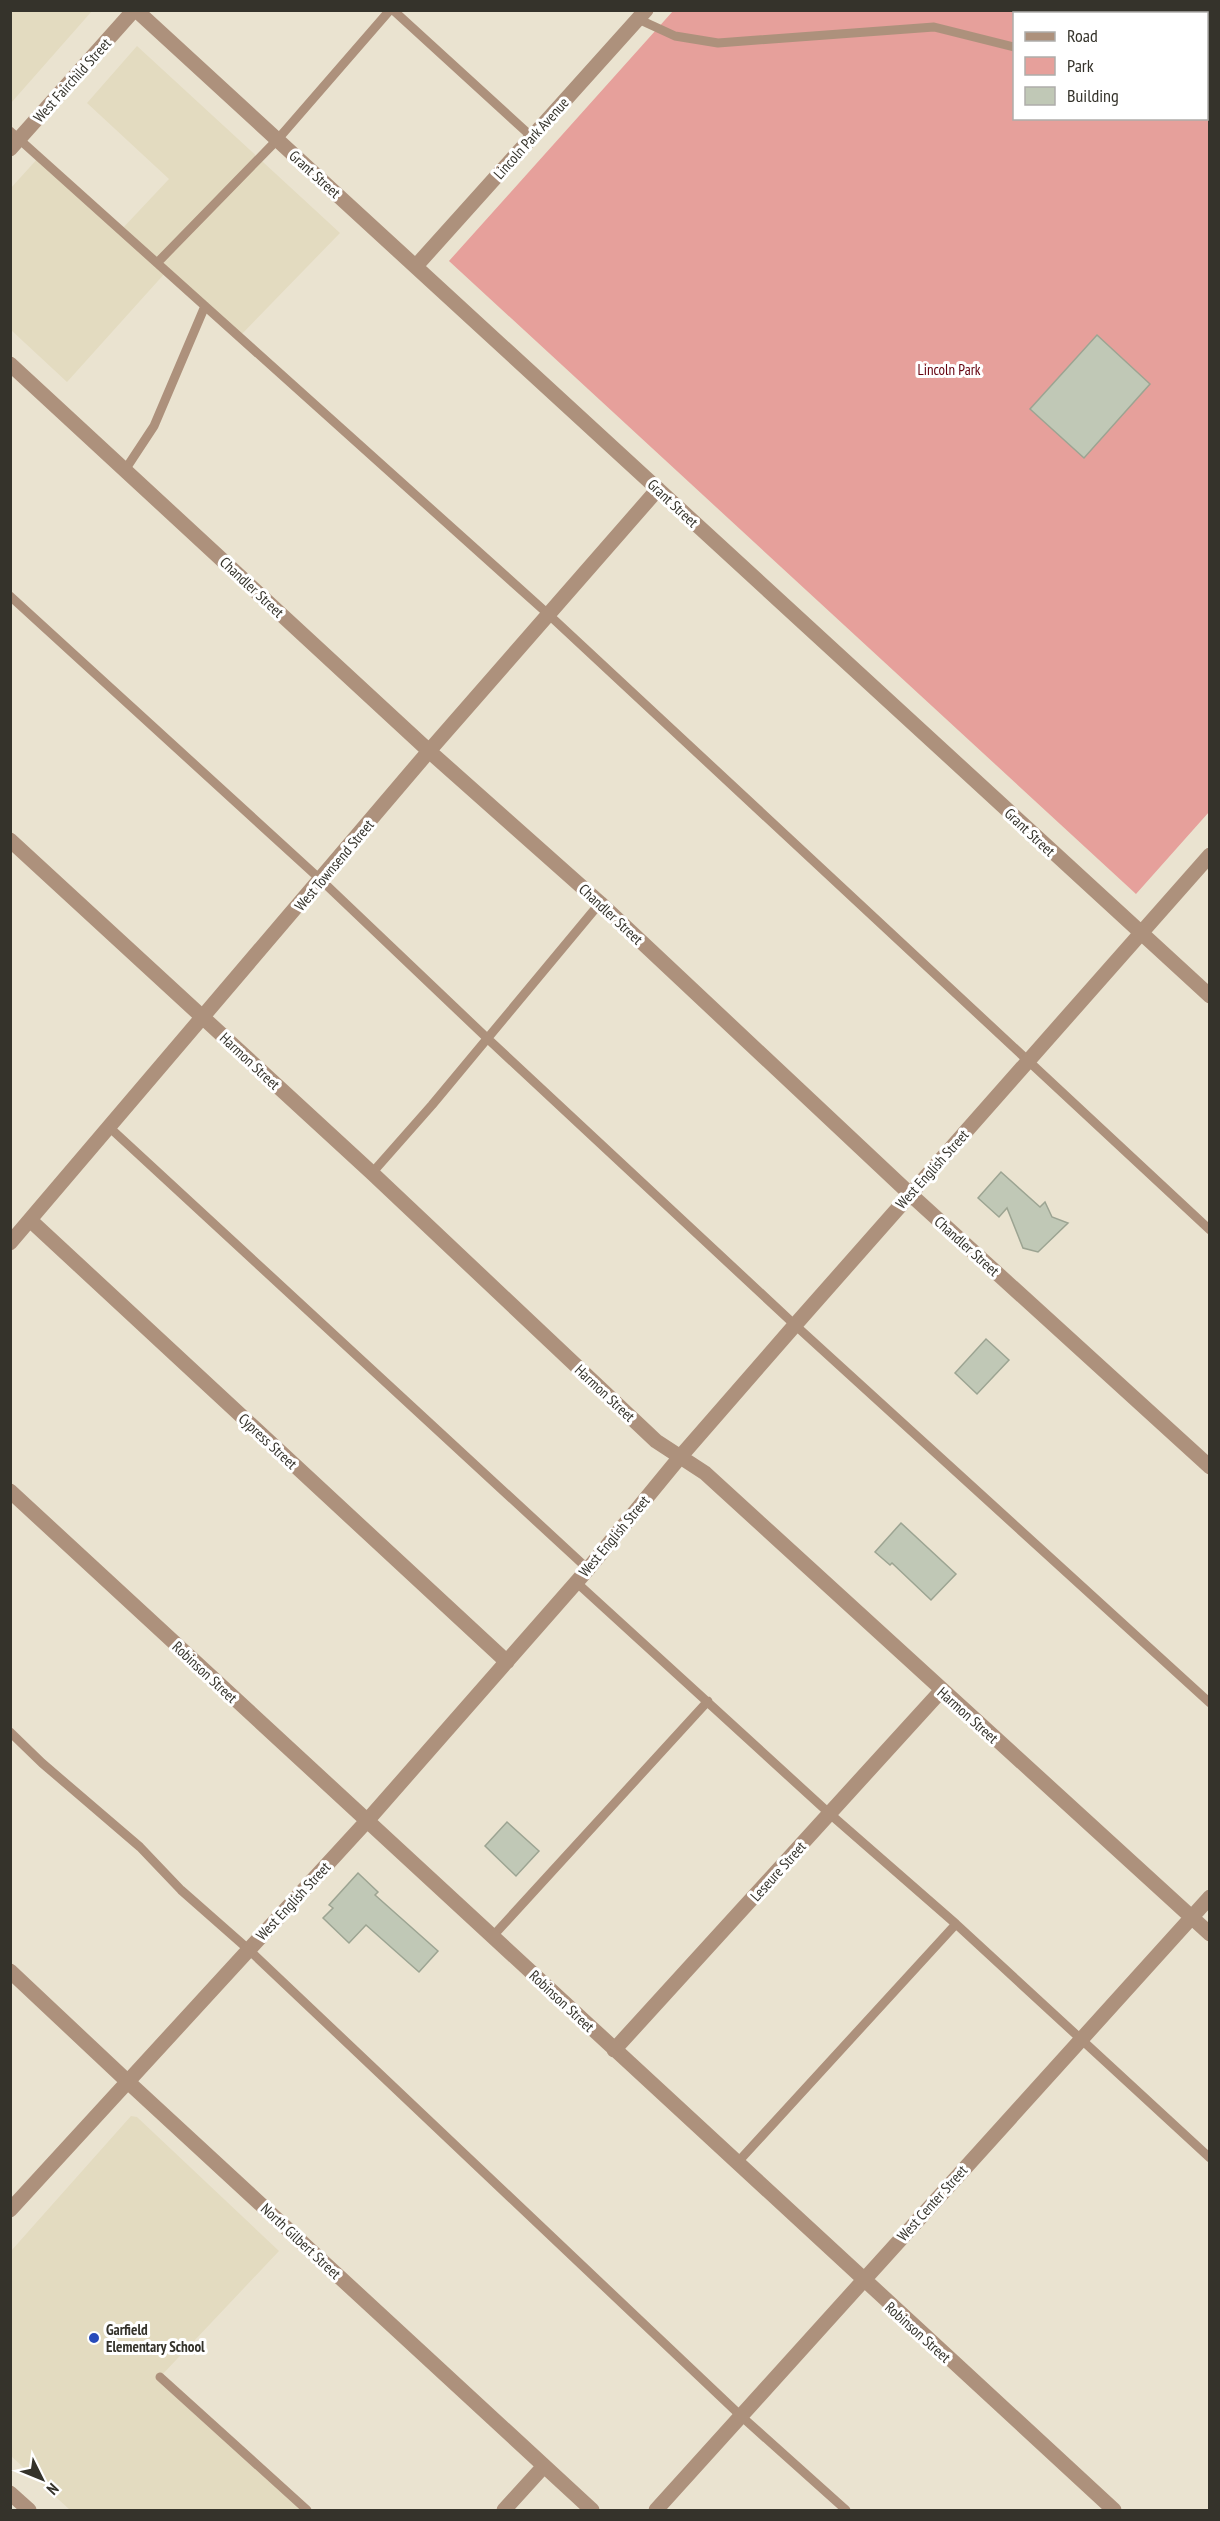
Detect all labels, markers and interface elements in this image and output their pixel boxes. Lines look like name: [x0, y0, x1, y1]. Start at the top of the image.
legend: [1013, 12, 1208, 120]
text: Road: [1067, 24, 1098, 47]
street label: West Fairchild Street: [29, 34, 115, 126]
text: Park: [1067, 54, 1094, 77]
text: Building: [1067, 84, 1119, 107]
street label: Lincoln Park Avenue: [489, 93, 573, 183]
street label: Grant Street: [285, 146, 345, 202]
park label: Lincoln Park: [917, 360, 981, 379]
street label: Grant Street: [644, 475, 702, 531]
street label: Chandler Street: [216, 553, 288, 621]
street label: Grant Street: [1001, 804, 1059, 860]
street label: West Townsend Street: [290, 816, 378, 914]
street label: Chandler Street: [575, 880, 647, 948]
street label: Harmon Street: [216, 1028, 284, 1094]
street label: West English Street: [891, 1125, 973, 1213]
street label: Chandler Street: [931, 1212, 1003, 1280]
street label: Harmon Street: [571, 1360, 639, 1426]
street label: Cypress Street: [235, 1409, 301, 1473]
street label: West English Street: [574, 1491, 654, 1581]
street label: Robinson Street: [169, 1637, 241, 1707]
street label: Harmon Street: [934, 1683, 1002, 1747]
street label: Leseure Street: [746, 1837, 810, 1905]
street label: West English Street: [252, 1858, 334, 1944]
street label: Robinson Street: [526, 1966, 598, 2036]
street label: West Center Street: [893, 2161, 971, 2245]
street label: North Gilbert Street: [257, 2199, 345, 2283]
street label: Robinson Street: [881, 2298, 955, 2366]
place label: Garfield Elementary School: [106, 2320, 205, 2356]
marker: Garfield Elementary School: [87, 2331, 101, 2345]
north arrow: [12, 2449, 72, 2509]
text: N: [43, 2479, 63, 2499]

